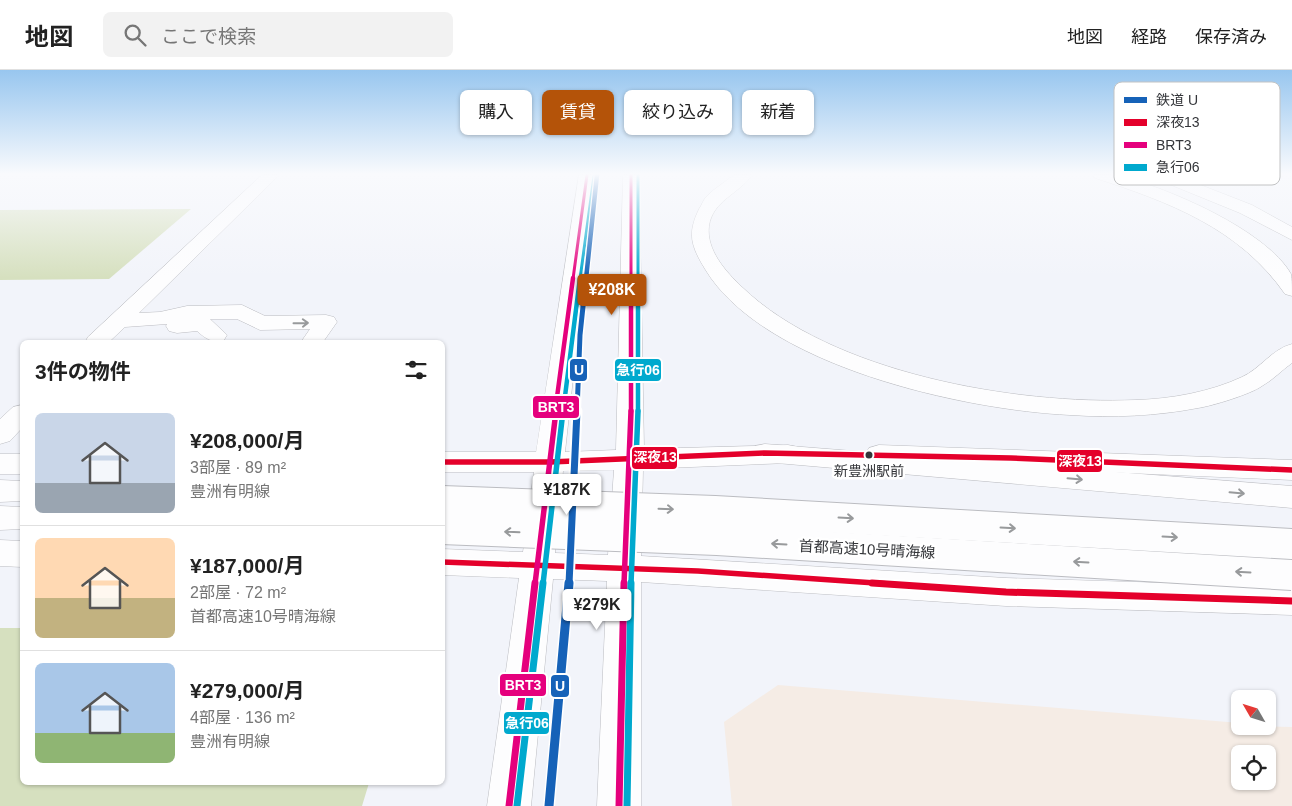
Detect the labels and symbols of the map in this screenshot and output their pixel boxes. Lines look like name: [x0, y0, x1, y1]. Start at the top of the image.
legend: [1114, 82, 1280, 185]
text: 鉄道 U: [1156, 92, 1198, 108]
text: 深夜13: [1156, 114, 1200, 130]
text: BRT3: [1156, 137, 1192, 153]
text: 急行06: [1156, 159, 1200, 175]
pin: ¥208K: [577, 274, 647, 316]
one-way arrow: [292, 318, 309, 328]
line badge: U: [569, 358, 588, 382]
line badge: 急行06: [614, 358, 662, 382]
text: U: [574, 362, 584, 378]
text: 急行06: [616, 362, 660, 378]
line badge: BRT3: [532, 395, 580, 419]
text: BRT3: [538, 399, 574, 415]
line badge: 深夜13: [631, 446, 678, 470]
text: 深夜13: [633, 449, 677, 465]
line badge: 深夜13: [1056, 449, 1103, 473]
marker: 新豊洲駅前: [864, 450, 874, 460]
text: 深夜13: [1058, 453, 1102, 469]
place label: 新豊洲駅前: [834, 463, 904, 479]
pin: ¥187K: [532, 474, 602, 516]
one-way arrow: [1067, 474, 1083, 484]
one-way arrow: [1229, 488, 1245, 497]
one-way arrow: [658, 504, 674, 514]
one-way arrow: [838, 514, 854, 523]
one-way arrow: [1000, 523, 1016, 532]
one-way arrow: [504, 527, 520, 537]
one-way arrow: [1162, 532, 1178, 541]
street label: 首都高速10号晴海線: [798, 537, 936, 561]
one-way arrow: [771, 539, 787, 548]
one-way arrow: [1073, 558, 1089, 567]
one-way arrow: [1236, 567, 1252, 577]
pin: ¥279K: [562, 588, 632, 631]
line badge: BRT3: [499, 673, 547, 697]
line badge: U: [550, 674, 570, 698]
text: BRT3: [505, 677, 541, 693]
text: U: [555, 678, 565, 694]
north arrow: [1231, 690, 1276, 735]
line badge: 急行06: [503, 711, 550, 735]
text: 急行06: [505, 715, 549, 731]

